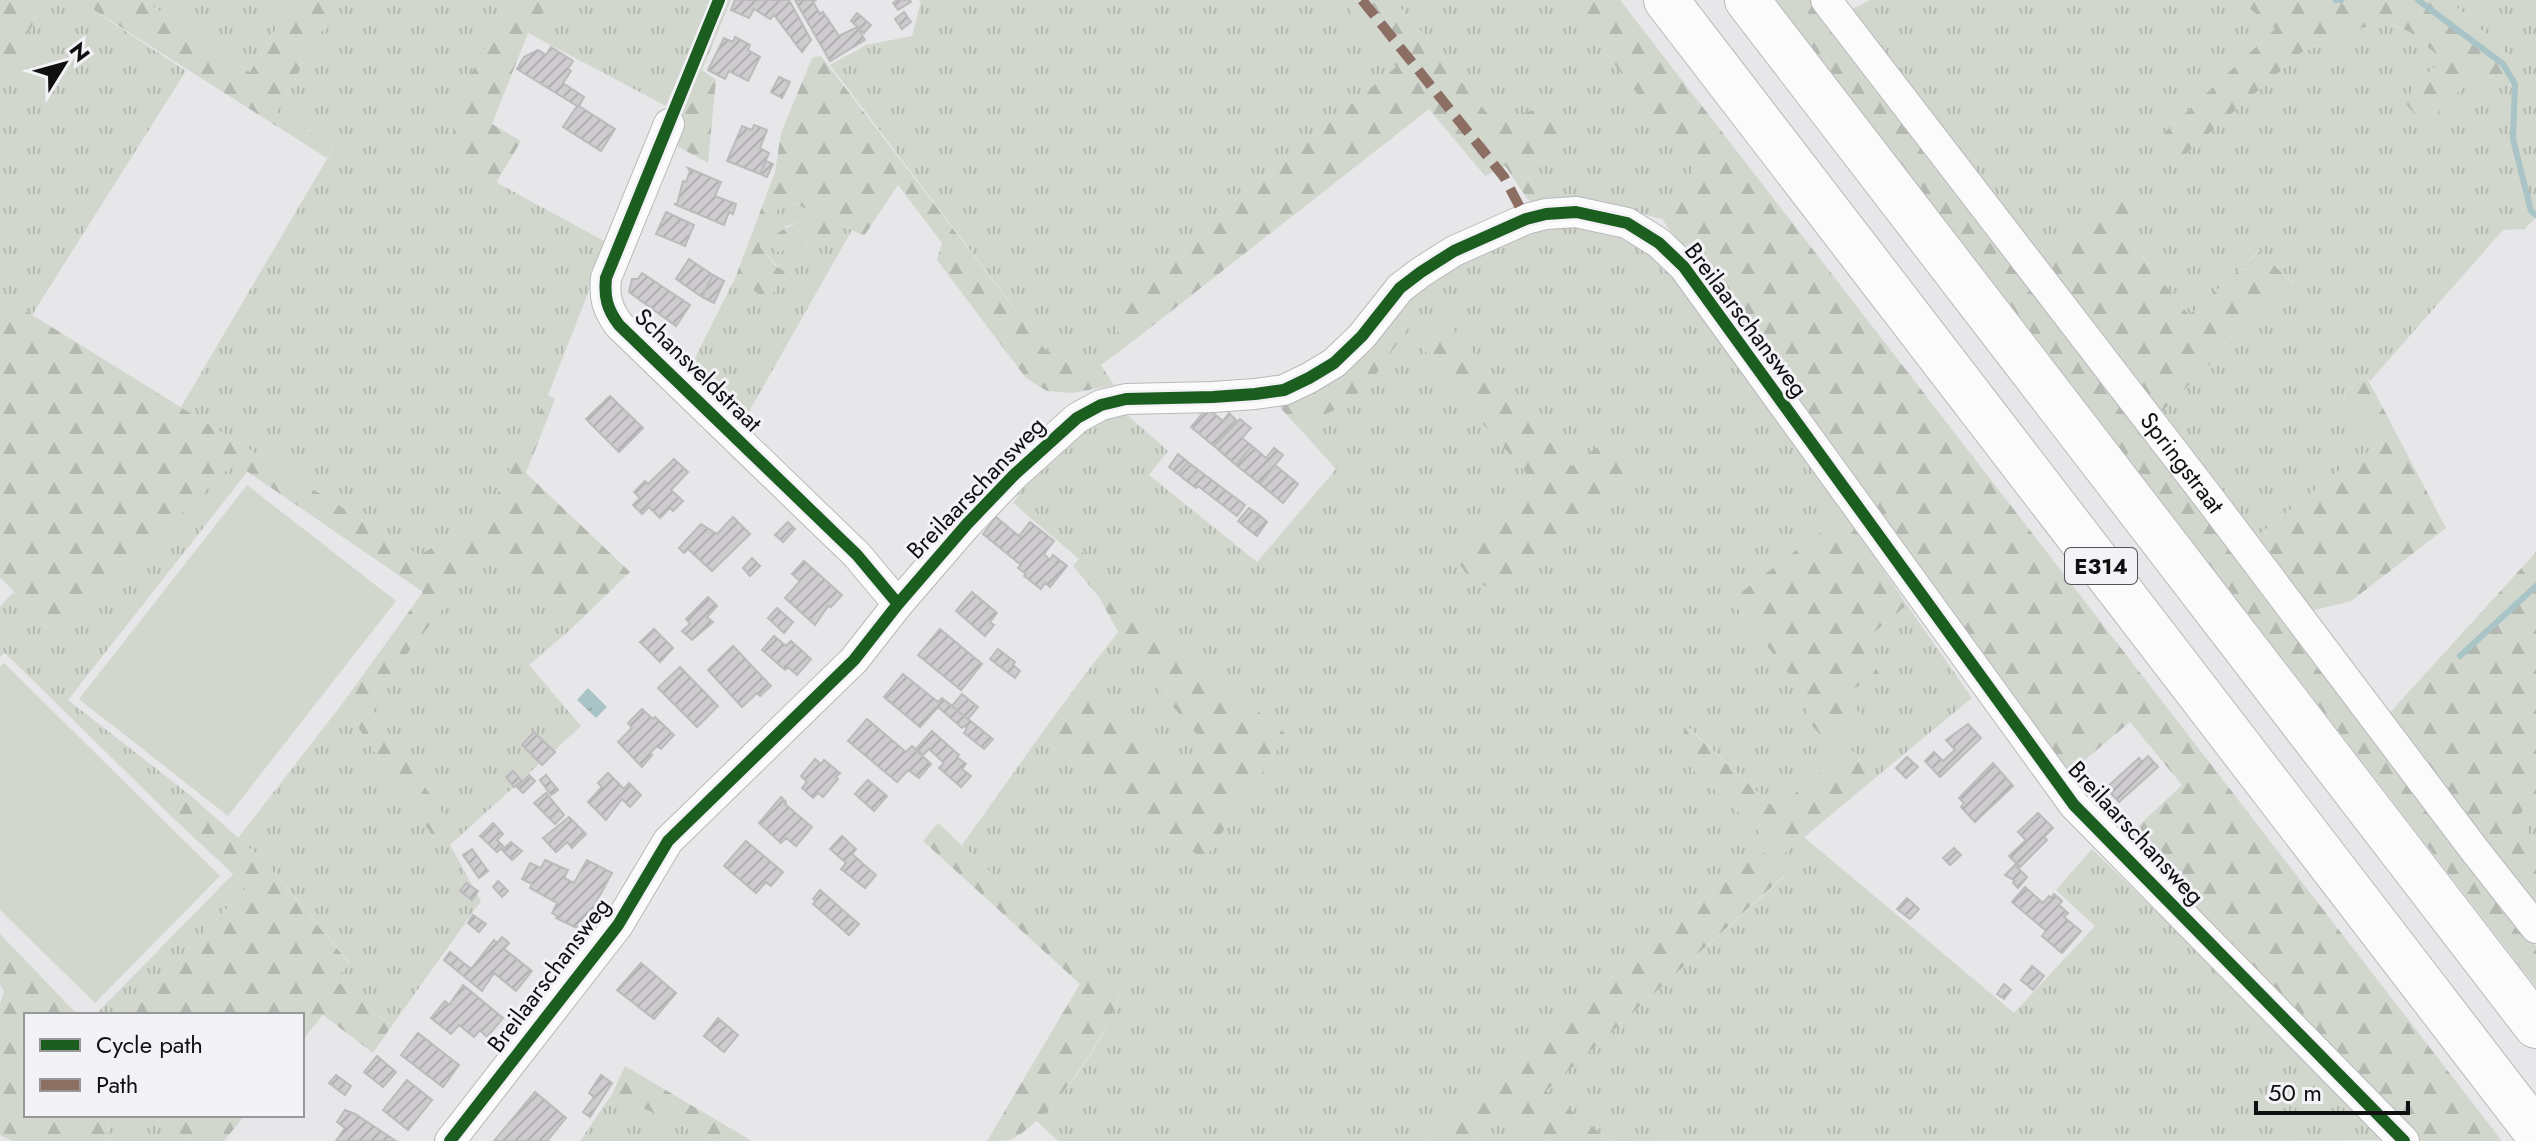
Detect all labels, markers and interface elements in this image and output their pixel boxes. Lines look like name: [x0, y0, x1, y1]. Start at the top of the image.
north arrow: [24, 24, 104, 104]
text: N: [62, 35, 98, 69]
street label: Breilaarschansweg: [1676, 235, 1816, 405]
street label: Schansveldstraat: [627, 300, 770, 440]
street label: Springstraat: [2132, 404, 2233, 521]
street label: Breilaarschansweg: [898, 409, 1053, 567]
road number: E314: [2065, 548, 2137, 584]
street label: Breilaarschansweg: [2060, 753, 2213, 913]
street label: Breilaarschansweg: [479, 890, 619, 1060]
legend: [24, 1013, 304, 1117]
text: Cycle path: [96, 1027, 203, 1062]
scale bar: [2256, 1065, 2408, 1115]
text: Path: [96, 1067, 138, 1102]
text: 50 m: [2268, 1075, 2322, 1110]

